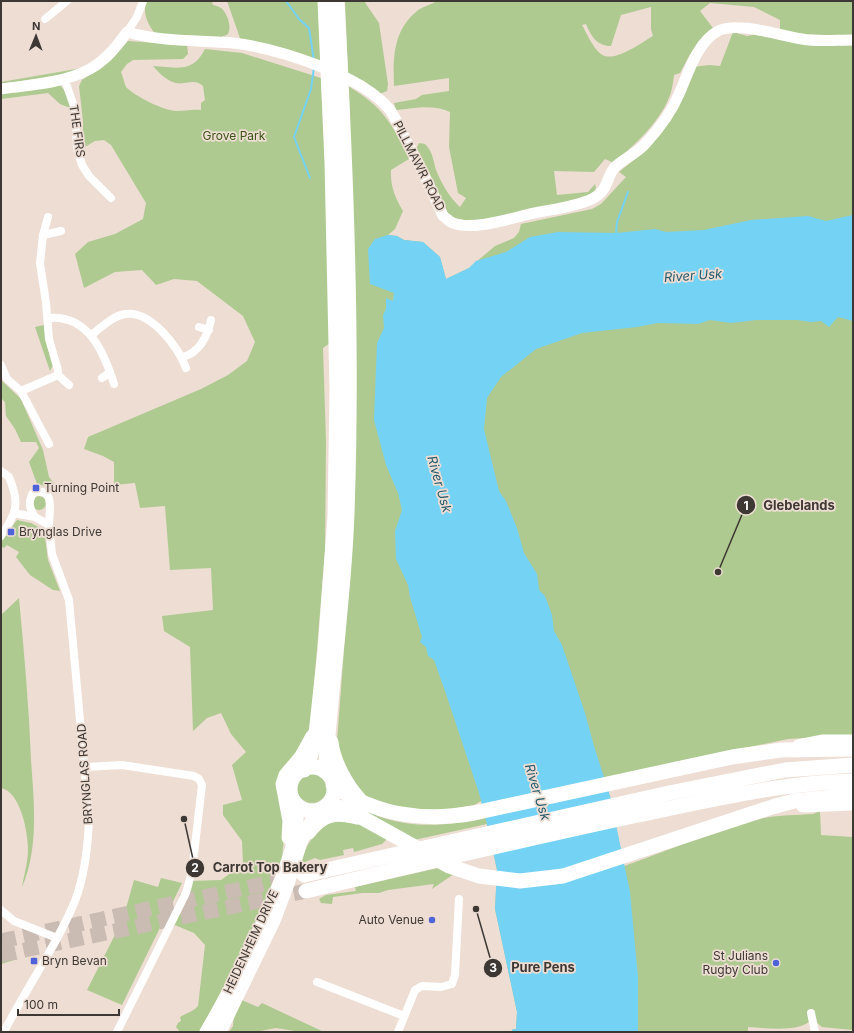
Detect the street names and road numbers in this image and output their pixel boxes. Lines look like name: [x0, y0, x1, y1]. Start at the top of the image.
street label: THE FIRS: [66, 104, 89, 159]
street label: PILLMAWR ROAD: [390, 118, 449, 213]
street label: BRYNGLAS ROAD: [73, 723, 96, 825]
street label: HEIDENHEIM DRIVE: [220, 887, 281, 996]

